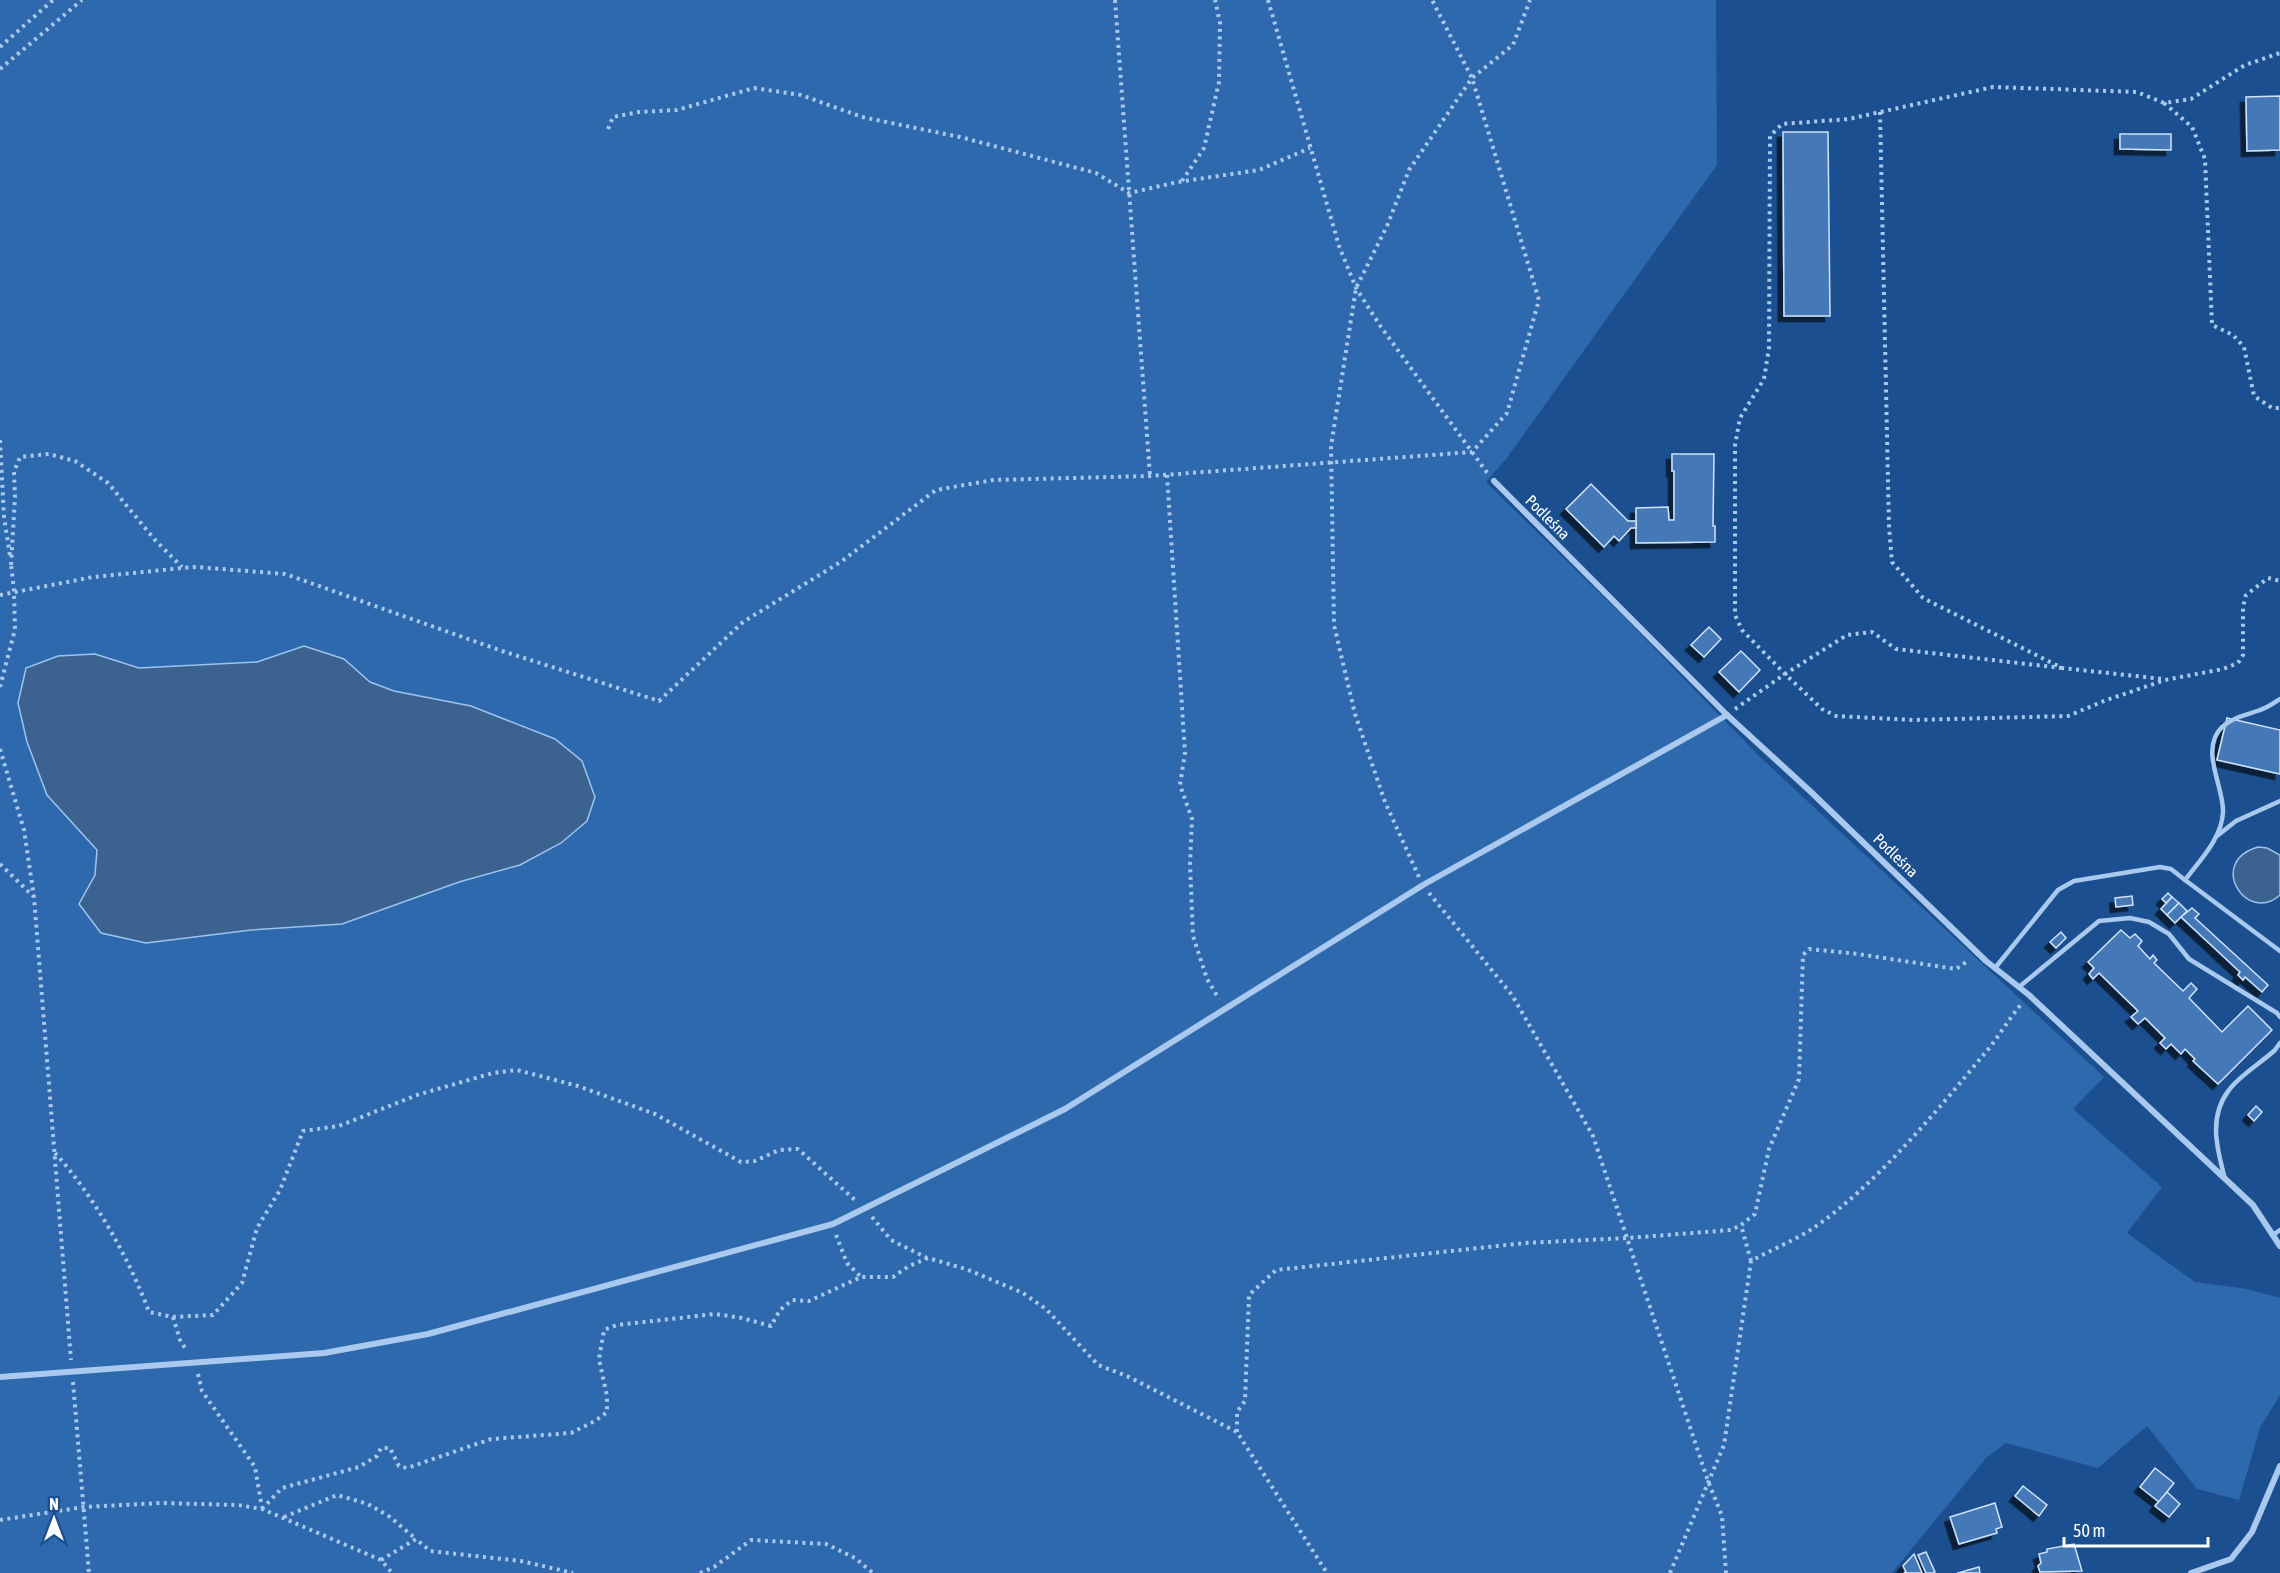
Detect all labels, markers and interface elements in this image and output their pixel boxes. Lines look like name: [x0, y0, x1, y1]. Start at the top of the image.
street label: Podleśna: [1522, 491, 1574, 543]
street label: Podleśna: [1870, 829, 1922, 881]
north arrow: [24, 1489, 84, 1549]
text: N: [49, 1495, 59, 1513]
scale bar: [2064, 1510, 2208, 1548]
text: 50 m: [2073, 1520, 2105, 1541]

